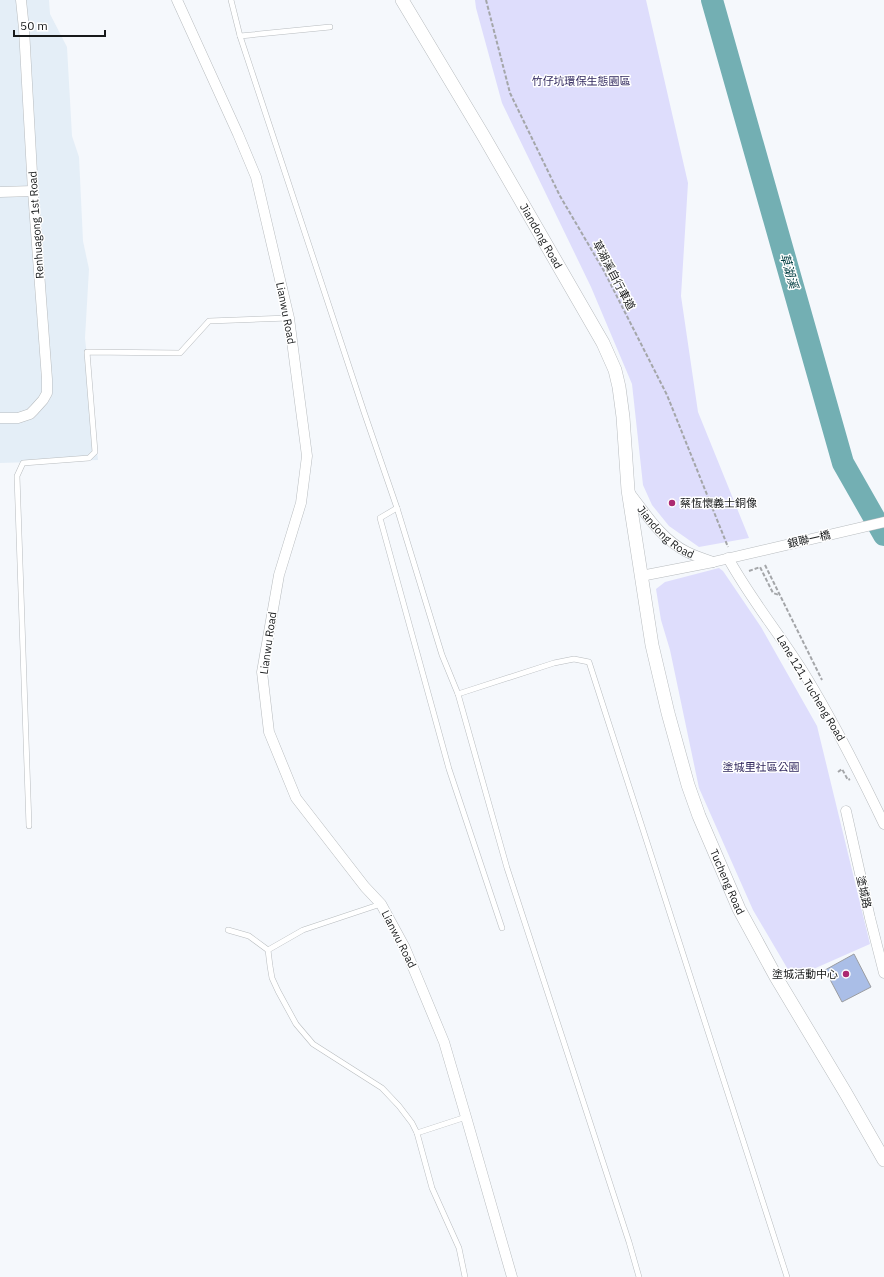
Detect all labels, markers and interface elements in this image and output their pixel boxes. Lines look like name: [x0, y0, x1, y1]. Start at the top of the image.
scale bar: [14, 12, 105, 38]
text: 50 m: [20, 18, 48, 33]
park label: 竹仔坑環保生態園區: [532, 74, 631, 88]
street label: Renhuagong 1st Road: [25, 171, 47, 279]
street label: Jiandong Road: [517, 201, 566, 271]
street label: 草湖溪自行車道: [590, 238, 638, 312]
water label: 草湖溪: [777, 251, 802, 292]
street label: Lianwu Road: [273, 281, 299, 345]
place label: 蔡恆懷義士銅像: [680, 496, 757, 510]
marker: 蔡恆懷義士銅像: [667, 498, 677, 508]
street label: Jiandong Road: [634, 503, 696, 561]
street label: 銀聯一橋: [786, 527, 832, 551]
street label: Lianwu Road: [257, 611, 279, 675]
street label: Lane 121, Tucheng Road: [774, 632, 848, 744]
park label: 塗城里社區公園: [723, 760, 800, 774]
street label: Tucheng Road: [707, 847, 748, 917]
street label: 塗城路: [853, 874, 875, 910]
street label: Lianwu Road: [378, 908, 420, 970]
place label: 塗城活動中心: [772, 967, 838, 981]
marker: 塗城活動中心: [841, 969, 851, 979]

